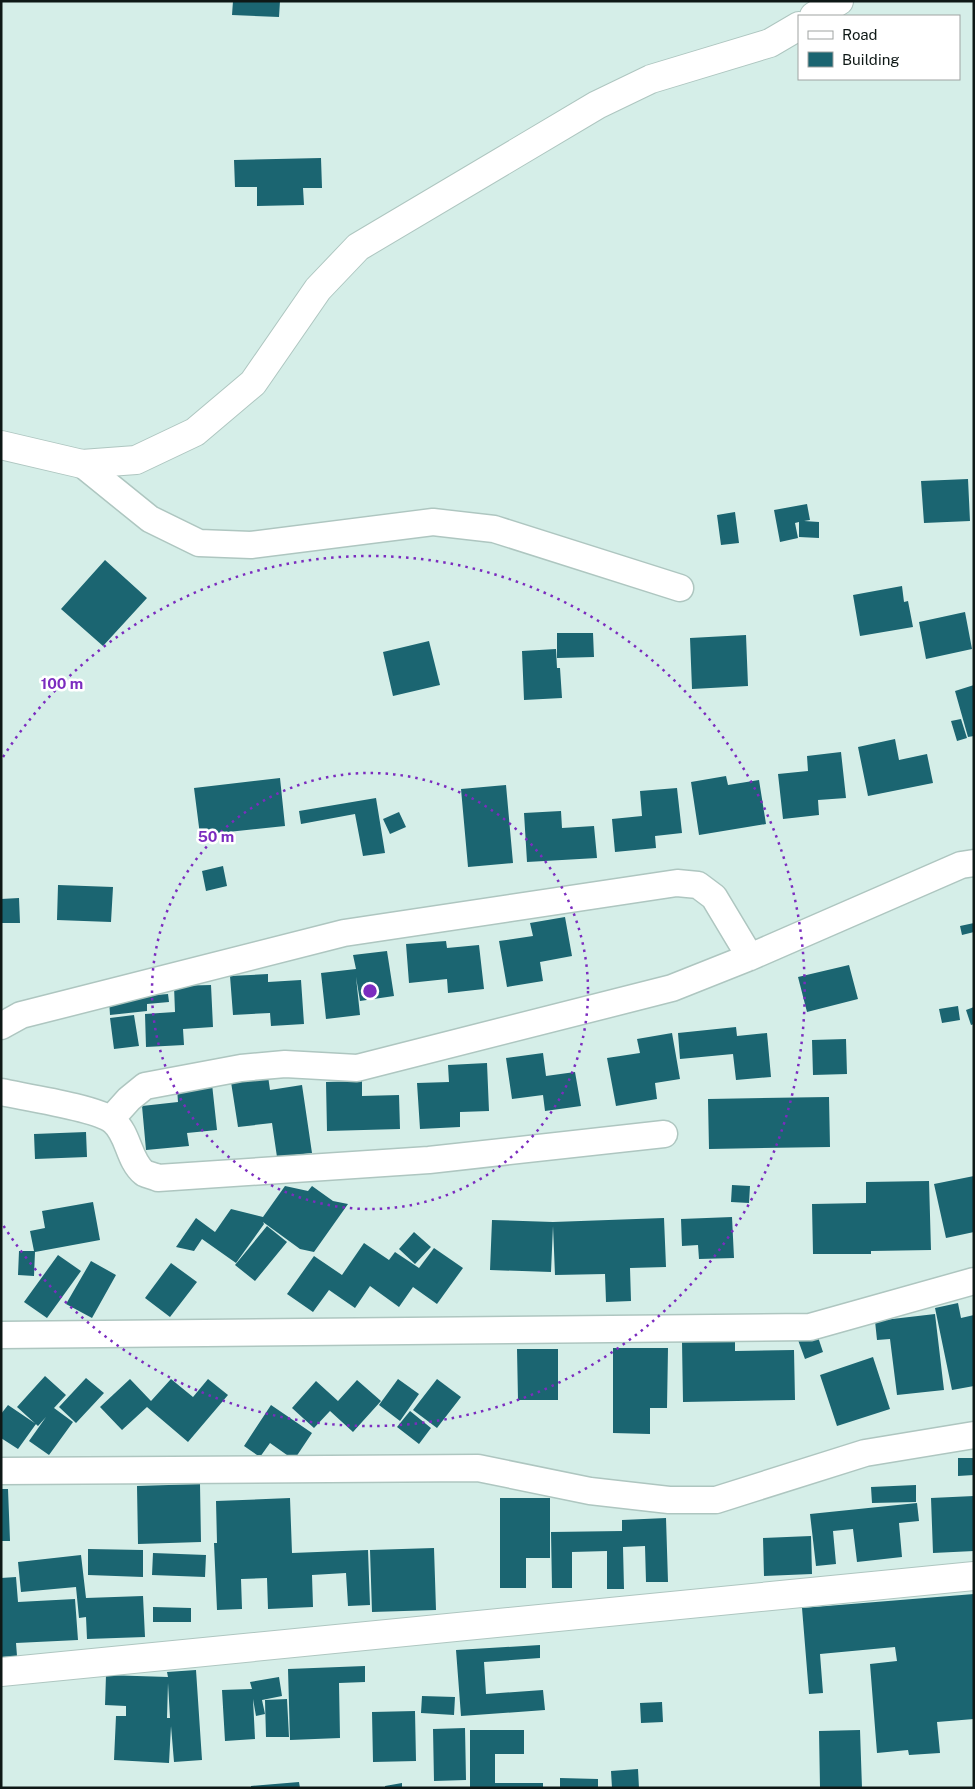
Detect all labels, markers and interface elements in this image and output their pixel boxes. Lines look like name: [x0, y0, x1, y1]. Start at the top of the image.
legend: [798, 15, 960, 80]
text: Road: [842, 26, 878, 43]
text: Building: [842, 51, 900, 68]
text: 100 m: [41, 675, 83, 692]
text: 50 m: [198, 828, 234, 845]
centre of rings: [361, 982, 379, 1000]

